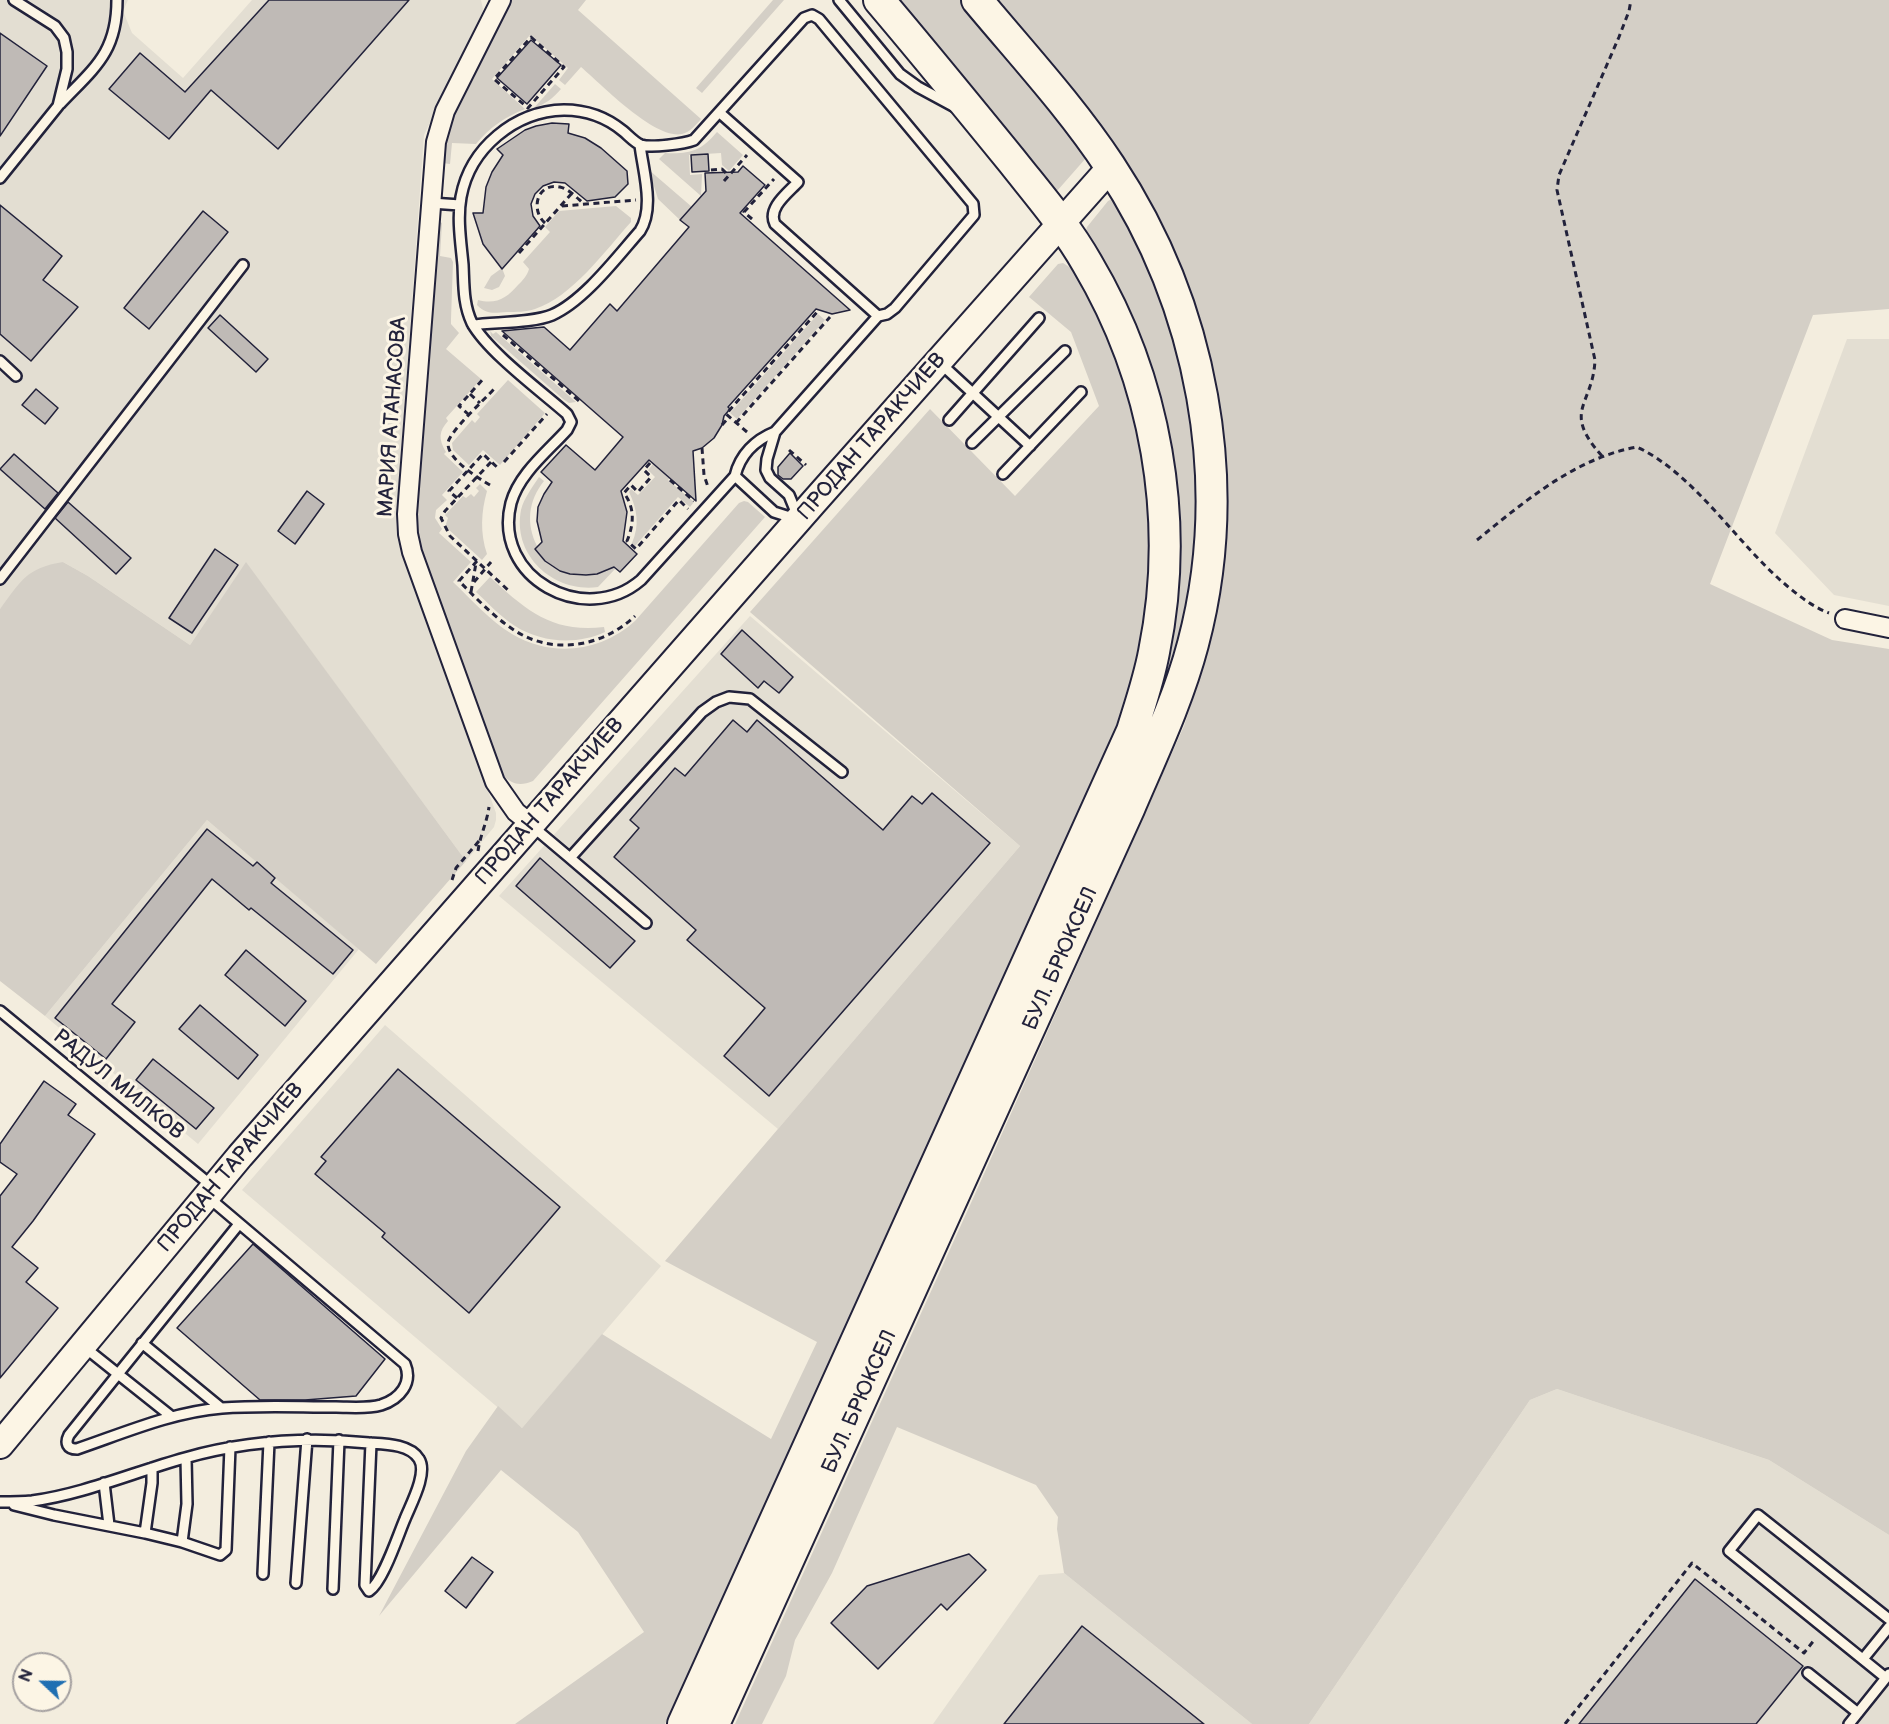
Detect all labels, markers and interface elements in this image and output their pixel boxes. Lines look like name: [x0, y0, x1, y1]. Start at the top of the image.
street label: МАРИЯ АТАНАСОВА: [373, 316, 413, 518]
street label: ПРОДАН ТАРАКЧИЕВ: [793, 348, 951, 526]
street label: ПРОДАН ТАРАКЧИЕВ: [471, 713, 629, 891]
street label: БУЛ. БРЮКСЕЛ: [1018, 883, 1104, 1035]
street label: РАДУЛ МИЛКОВ: [47, 1024, 189, 1146]
street label: ПРОДАН ТАРАКЧИЕВ: [153, 1078, 309, 1258]
street label: БУЛ. БРЮКСЕЛ: [817, 1326, 903, 1478]
north arrow: [12, 1652, 72, 1712]
text: N: [16, 1667, 38, 1685]

